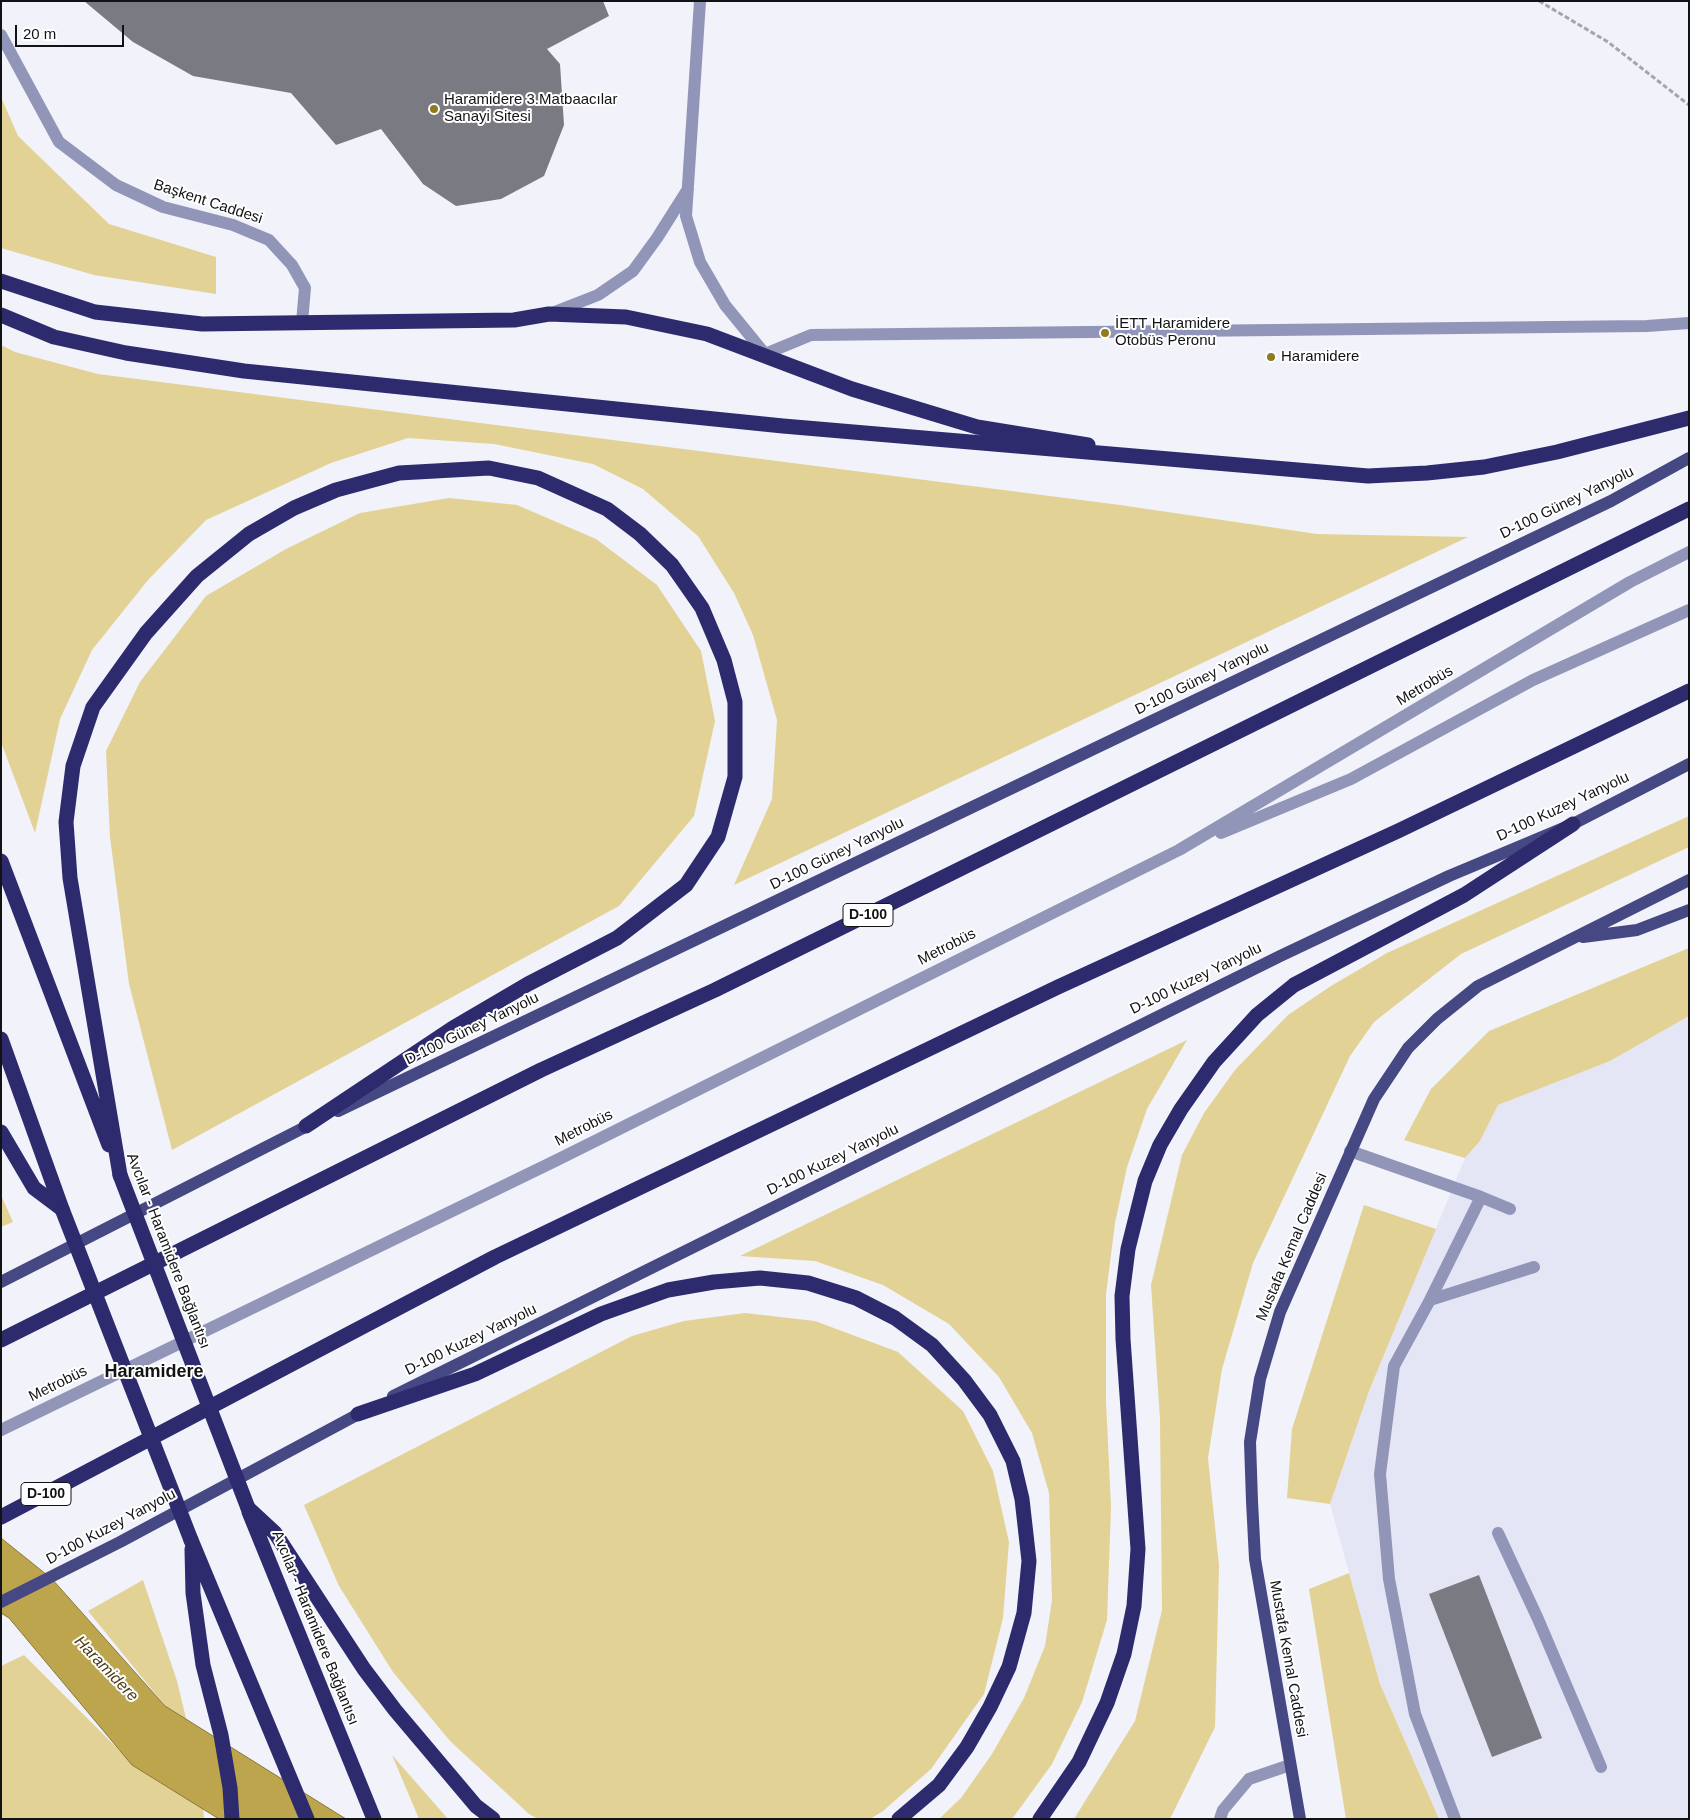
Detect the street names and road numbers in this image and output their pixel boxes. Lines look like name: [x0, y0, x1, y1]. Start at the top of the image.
street label: Başkent Caddesi: [151, 176, 265, 228]
street label: D-100 Güney Yanyolu: [1497, 463, 1637, 543]
street label: D-100 Güney Yanyolu: [1132, 639, 1272, 719]
street label: Metrobüs: [1394, 662, 1456, 710]
street label: D-100 Kuzey Yanyolu: [1494, 768, 1632, 846]
street label: D-100 Güney Yanyolu: [767, 814, 907, 894]
road number: D-100: [843, 904, 893, 926]
street label: Metrobüs: [915, 925, 979, 969]
street label: D-100 Kuzey Yanyolu: [1127, 939, 1265, 1019]
street label: D-100 Güney Yanyolu: [402, 989, 542, 1069]
street label: Metrobüs: [552, 1106, 616, 1150]
street label: D-100 Kuzey Yanyolu: [764, 1120, 902, 1200]
street label: Avcılar - Haramidere Bağlantısı: [122, 1151, 214, 1351]
street label: Mustafa Kemal Caddesi: [1253, 1170, 1331, 1324]
street label: D-100 Kuzey Yanyolu: [402, 1300, 540, 1380]
street label: Metrobüs: [26, 1362, 90, 1406]
road number: D-100: [21, 1482, 71, 1506]
street label: D-100 Kuzey Yanyolu: [43, 1485, 179, 1569]
street label: Avcılar - Haramidere Bağlantısı: [268, 1528, 362, 1728]
street label: Mustafa Kemal Caddesi: [1265, 1579, 1311, 1739]

